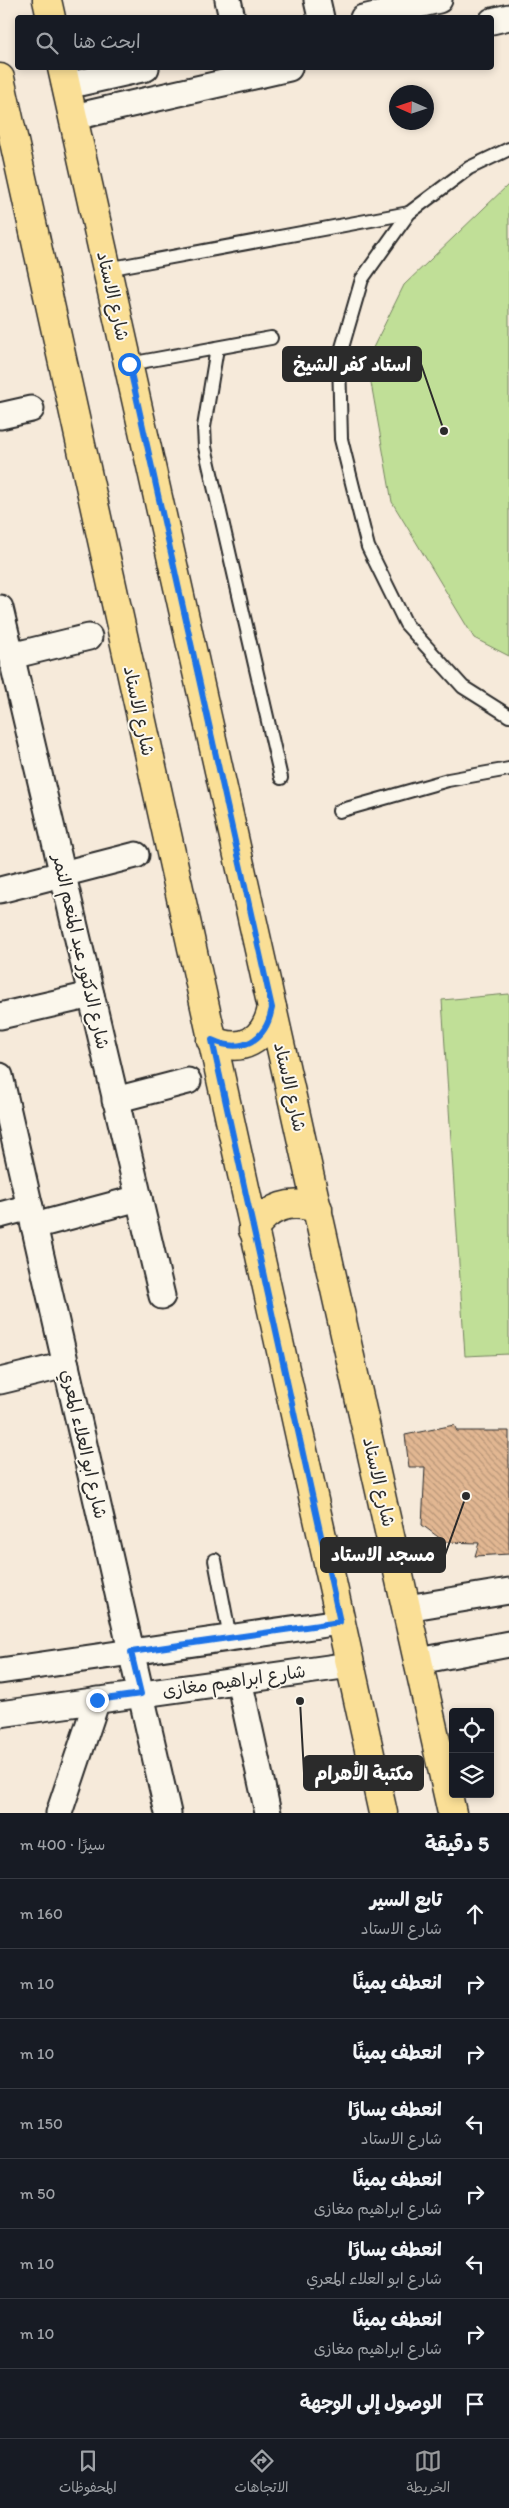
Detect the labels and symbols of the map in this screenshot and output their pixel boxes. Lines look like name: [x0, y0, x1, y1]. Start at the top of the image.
north arrow: [389, 85, 434, 130]
street label: شارع الاستاد: [91, 249, 134, 343]
callout: استاد كفر الشيخ: [283, 347, 421, 381]
route start: [118, 353, 141, 376]
text: استاد كفر الشيخ: [293, 353, 411, 377]
street label: شارع الاستاد: [118, 664, 159, 758]
street label: شارع الدكتور عبد المنعم النمر: [45, 851, 114, 1052]
street label: شارع الاستاد: [268, 1040, 311, 1134]
street label: شارع ابو العلاء المعري: [54, 1367, 112, 1521]
street label: شارع الاستاد: [357, 1435, 400, 1529]
callout: مسجد الاستاد: [321, 1538, 445, 1572]
text: مسجد الاستاد: [331, 1543, 435, 1566]
street label: شارع ابراهيم مغازى: [161, 1660, 307, 1705]
route end: [86, 1689, 109, 1712]
callout: مكتبة الأهرام: [304, 1756, 423, 1790]
text: مكتبة الأهرام: [314, 1761, 414, 1788]

